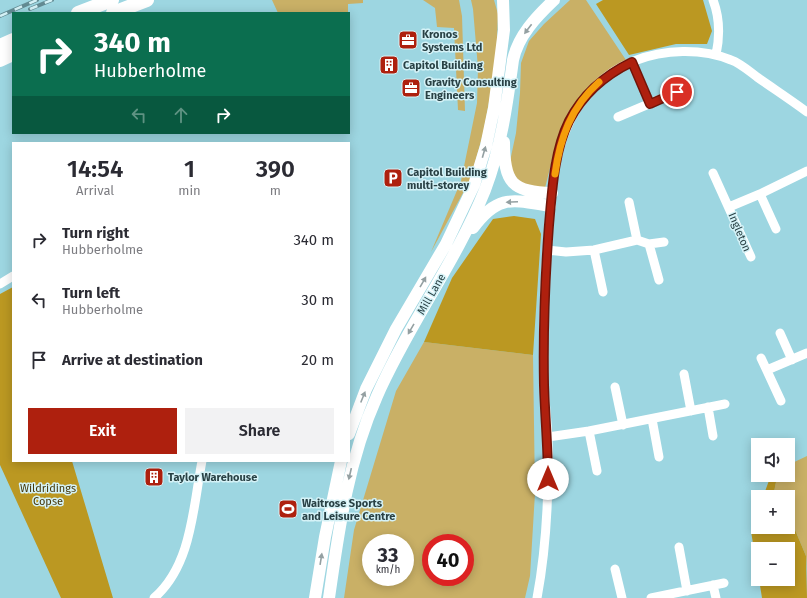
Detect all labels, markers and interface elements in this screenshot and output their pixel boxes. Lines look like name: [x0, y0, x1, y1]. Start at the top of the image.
one-way arrow: [524, 23, 532, 34]
text: 340 m: [94, 26, 171, 59]
icon: right: [28, 28, 80, 80]
place label: Kronos Systems Ltd: [422, 28, 482, 54]
office icon: Kronos Systems Ltd: [397, 29, 419, 51]
building icon: Capitol Building: [378, 54, 400, 76]
place label: Capitol Building: [403, 59, 484, 72]
text: Hubberholme: [94, 60, 206, 82]
pin: [660, 75, 694, 109]
place label: Gravity Consulting Engineers: [425, 76, 518, 102]
office icon: Gravity Consulting Engineers: [400, 77, 422, 99]
icon: arrive: [666, 81, 688, 103]
icon: left: [128, 104, 150, 126]
icon: ahead: [170, 104, 192, 126]
icon: right: [212, 104, 234, 126]
one-way arrow: [481, 146, 487, 158]
text: 14:54: [67, 155, 123, 183]
text: 1: [184, 155, 195, 183]
text: 390: [256, 155, 295, 183]
place label: Capitol Building multi-storey: [407, 166, 488, 192]
parking icon: Capitol Building multi-storey: [382, 167, 404, 189]
text: Arrival: [76, 183, 114, 198]
text: min: [178, 183, 201, 198]
text: m: [270, 183, 281, 198]
one-way arrow: [506, 198, 518, 205]
street label: Ingleton: [725, 211, 754, 254]
text: Turn right: [62, 224, 129, 242]
icon: right: [28, 229, 50, 251]
text: 340 m: [293, 231, 334, 249]
text: Hubberholme: [62, 242, 143, 257]
street label: Mill Lane: [415, 272, 448, 317]
one-way arrow: [420, 276, 427, 288]
text: Turn left: [62, 284, 120, 302]
icon: left: [28, 289, 50, 311]
text: 30 m: [301, 291, 334, 309]
text: Hubberholme: [62, 302, 143, 317]
one-way arrow: [408, 323, 415, 335]
icon: arrive: [28, 349, 50, 371]
text: Arrive at destination: [62, 351, 203, 369]
text: 20 m: [301, 351, 334, 369]
one-way arrow: [360, 391, 366, 403]
button: Exit: [28, 408, 177, 454]
button: Share: [185, 408, 334, 454]
map controls: [751, 438, 795, 586]
button: sound: [751, 438, 795, 482]
position arrow: [527, 458, 569, 500]
building icon: Taylor Warehouse: [143, 466, 165, 488]
one-way arrow: [347, 468, 353, 480]
place label: Taylor Warehouse: [168, 471, 257, 484]
park label: Wildridings Copse: [20, 482, 76, 508]
button: +: [751, 490, 795, 534]
place label: Waitrose Sports and Leisure Centre: [302, 497, 395, 523]
sports icon: Waitrose Sports and Leisure Centre: [277, 498, 299, 520]
speed limit sign: 40: [422, 534, 474, 586]
button: −: [751, 542, 795, 586]
text: 33: [378, 543, 398, 567]
one-way arrow: [318, 553, 324, 566]
text: km/h: [376, 564, 400, 576]

